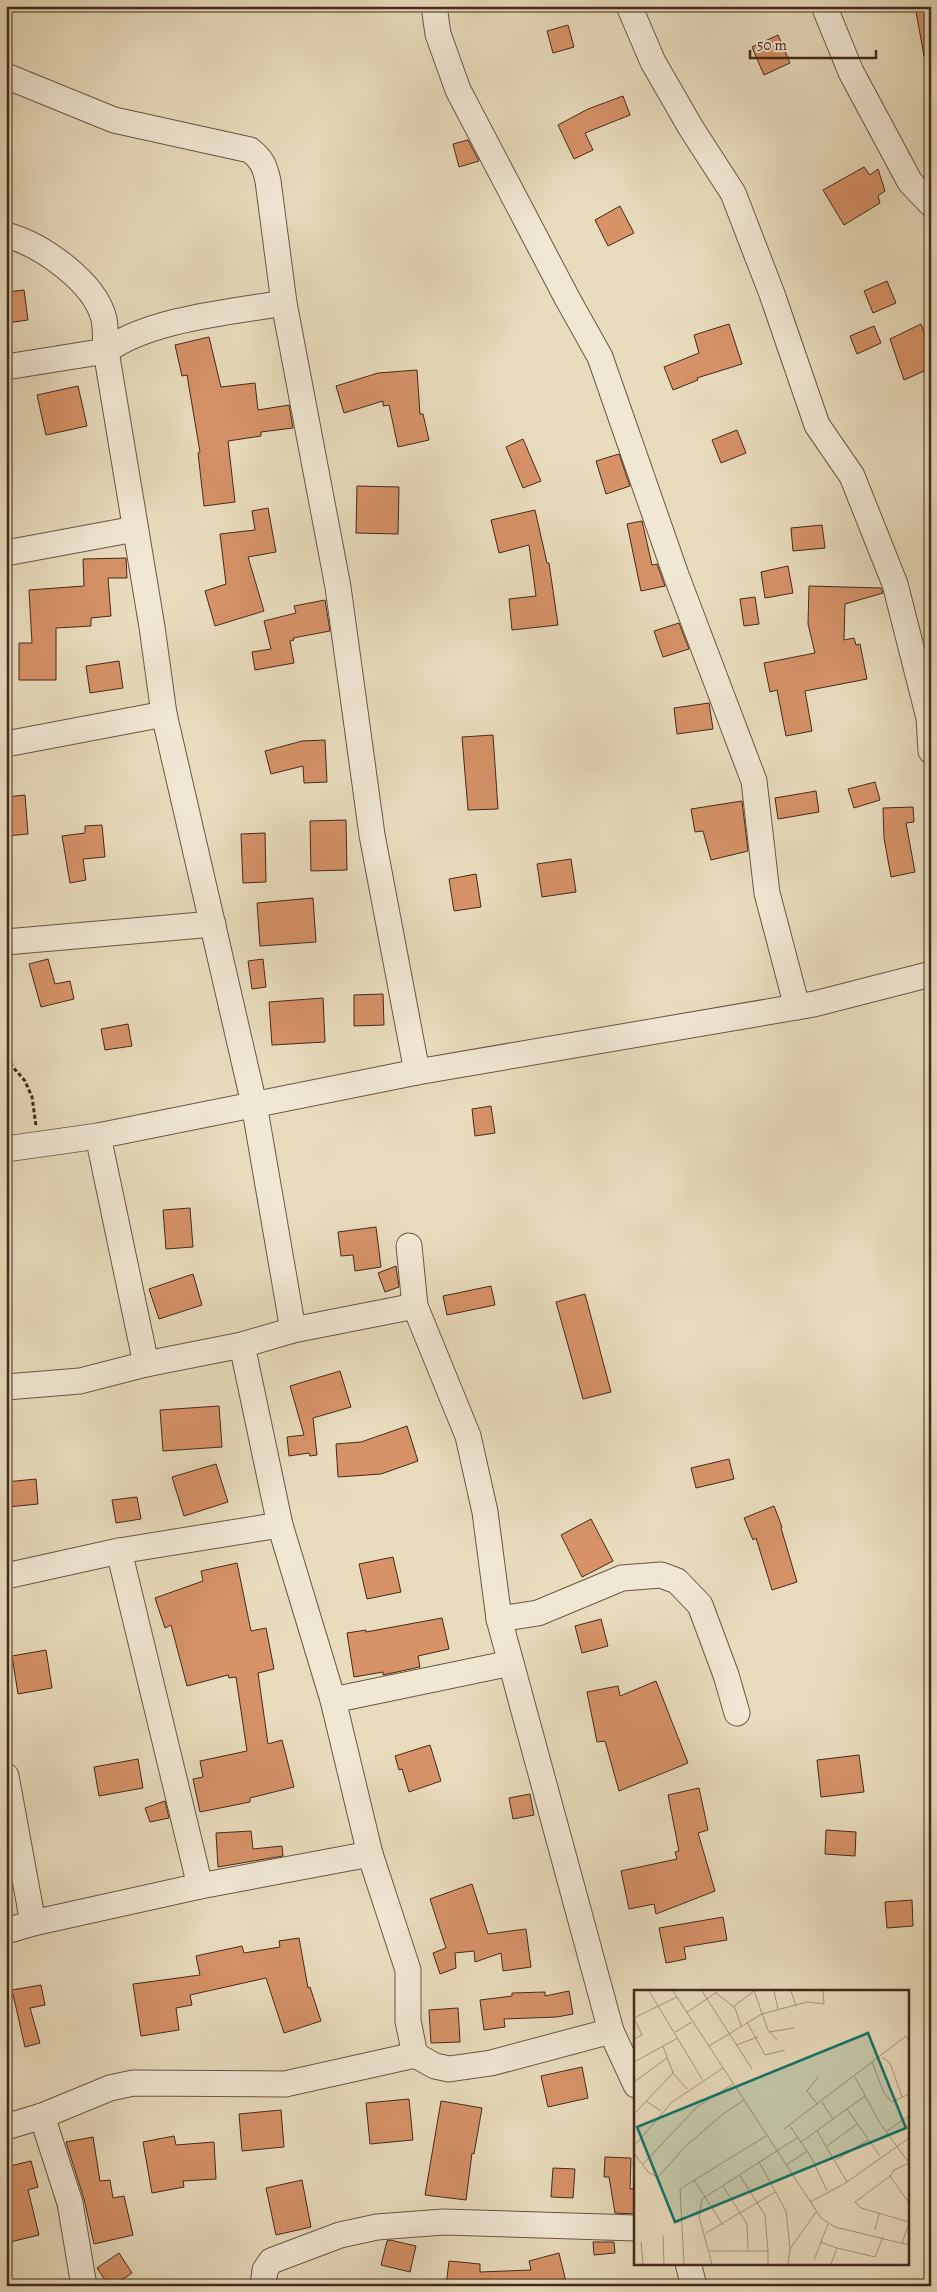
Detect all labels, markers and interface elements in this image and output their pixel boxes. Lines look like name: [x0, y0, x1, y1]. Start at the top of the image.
scale bar: [750, 28, 876, 60]
text: 50 m: [757, 35, 787, 55]
inset map: [634, 1990, 910, 2264]

